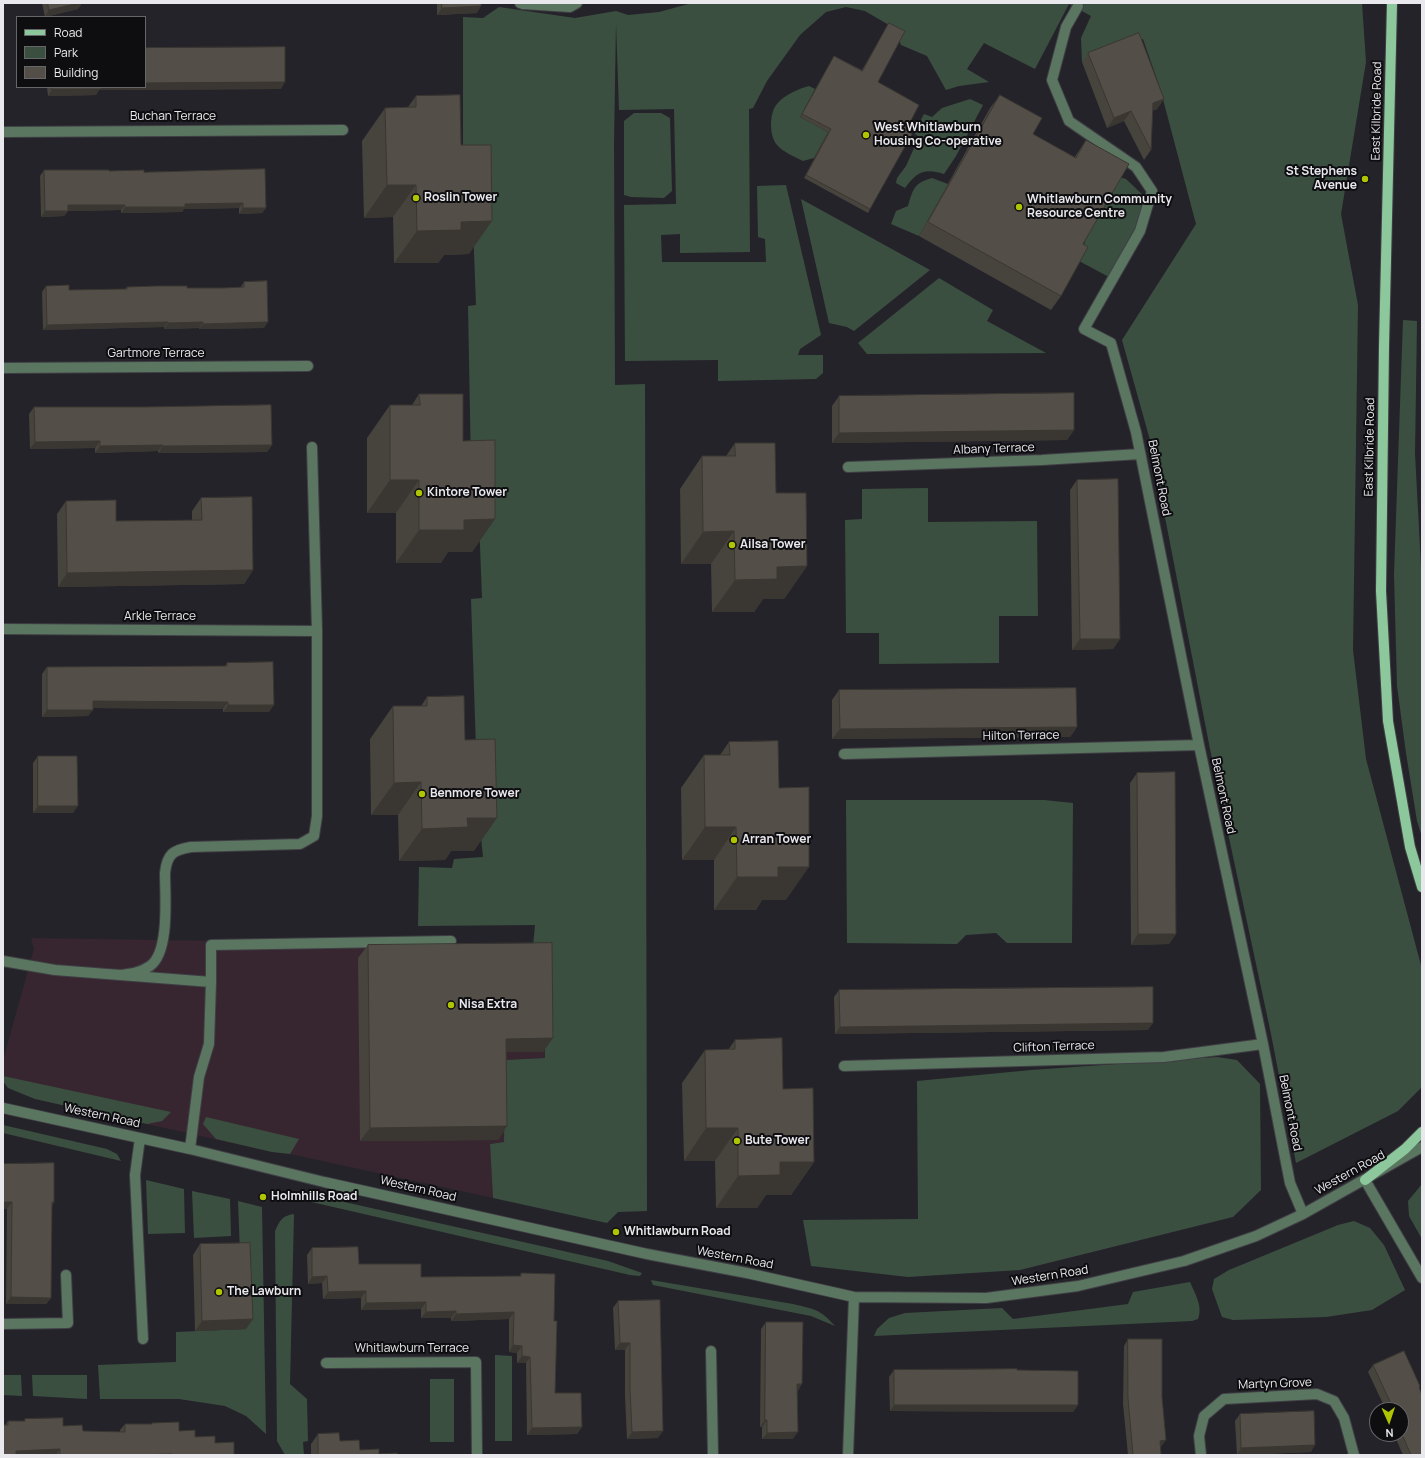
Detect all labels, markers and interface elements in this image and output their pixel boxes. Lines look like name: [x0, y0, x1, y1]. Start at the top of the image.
legend: [16, 16, 146, 88]
text: Road: [54, 24, 82, 41]
text: Park: [54, 44, 78, 61]
street label: East Kilbride Road: [1369, 61, 1385, 161]
text: Building: [54, 64, 98, 81]
street label: Buchan Terrace: [130, 110, 216, 124]
place label: West Whitlawburn Housing Co-operative: [874, 121, 1002, 149]
marker: West Whitlawburn Housing Co-operative: [861, 130, 871, 140]
place label: St Stephens Avenue: [1286, 165, 1357, 193]
marker: St Stephens Avenue: [1360, 174, 1370, 184]
place label: Roslin Tower: [424, 191, 497, 205]
marker: Roslin Tower: [411, 193, 421, 203]
place label: Whitlawburn Community Resource Centre: [1027, 193, 1172, 221]
marker: Whitlawburn Community Resource Centre: [1014, 202, 1024, 212]
street label: Gartmore Terrace: [108, 347, 204, 361]
street label: East Kilbride Road: [1362, 397, 1378, 497]
street label: Belmont Road: [1145, 439, 1173, 517]
street label: Albany Terrace: [953, 440, 1035, 458]
place label: Kintore Tower: [427, 486, 507, 500]
marker: Kintore Tower: [414, 488, 424, 498]
place label: Ailsa Tower: [740, 538, 805, 552]
marker: Ailsa Tower: [727, 540, 737, 550]
street label: Arkle Terrace: [124, 610, 196, 624]
street label: Hilton Terrace: [982, 728, 1060, 744]
street label: Belmont Road: [1208, 757, 1238, 835]
place label: Benmore Tower: [430, 787, 519, 801]
marker: Benmore Tower: [417, 789, 427, 799]
place label: Arran Tower: [742, 833, 811, 847]
marker: Arran Tower: [729, 835, 739, 845]
place label: Nisa Extra: [459, 998, 517, 1012]
marker: Nisa Extra: [446, 1000, 456, 1010]
street label: Clifton Terrace: [1013, 1038, 1095, 1056]
street label: Belmont Road: [1276, 1074, 1304, 1152]
street label: Western Road: [63, 1101, 141, 1131]
place label: Bute Tower: [745, 1134, 809, 1148]
marker: Bute Tower: [732, 1136, 742, 1146]
street label: Western Road: [1313, 1148, 1387, 1198]
street label: Western Road: [379, 1173, 457, 1205]
place label: Holmhills Road: [271, 1190, 357, 1204]
marker: Holmhills Road: [258, 1192, 268, 1202]
place label: Whitlawburn Road: [624, 1225, 731, 1239]
marker: Whitlawburn Road: [611, 1227, 621, 1237]
street label: Western Road: [695, 1244, 775, 1272]
street label: Western Road: [1011, 1263, 1089, 1289]
place label: The Lawburn: [227, 1285, 301, 1299]
marker: The Lawburn: [214, 1287, 224, 1297]
street label: Whitlawburn Terrace: [355, 1342, 469, 1356]
street label: Martyn Grove: [1238, 1376, 1312, 1392]
north arrow: [1369, 1402, 1409, 1442]
text: N: [1385, 1426, 1394, 1441]

